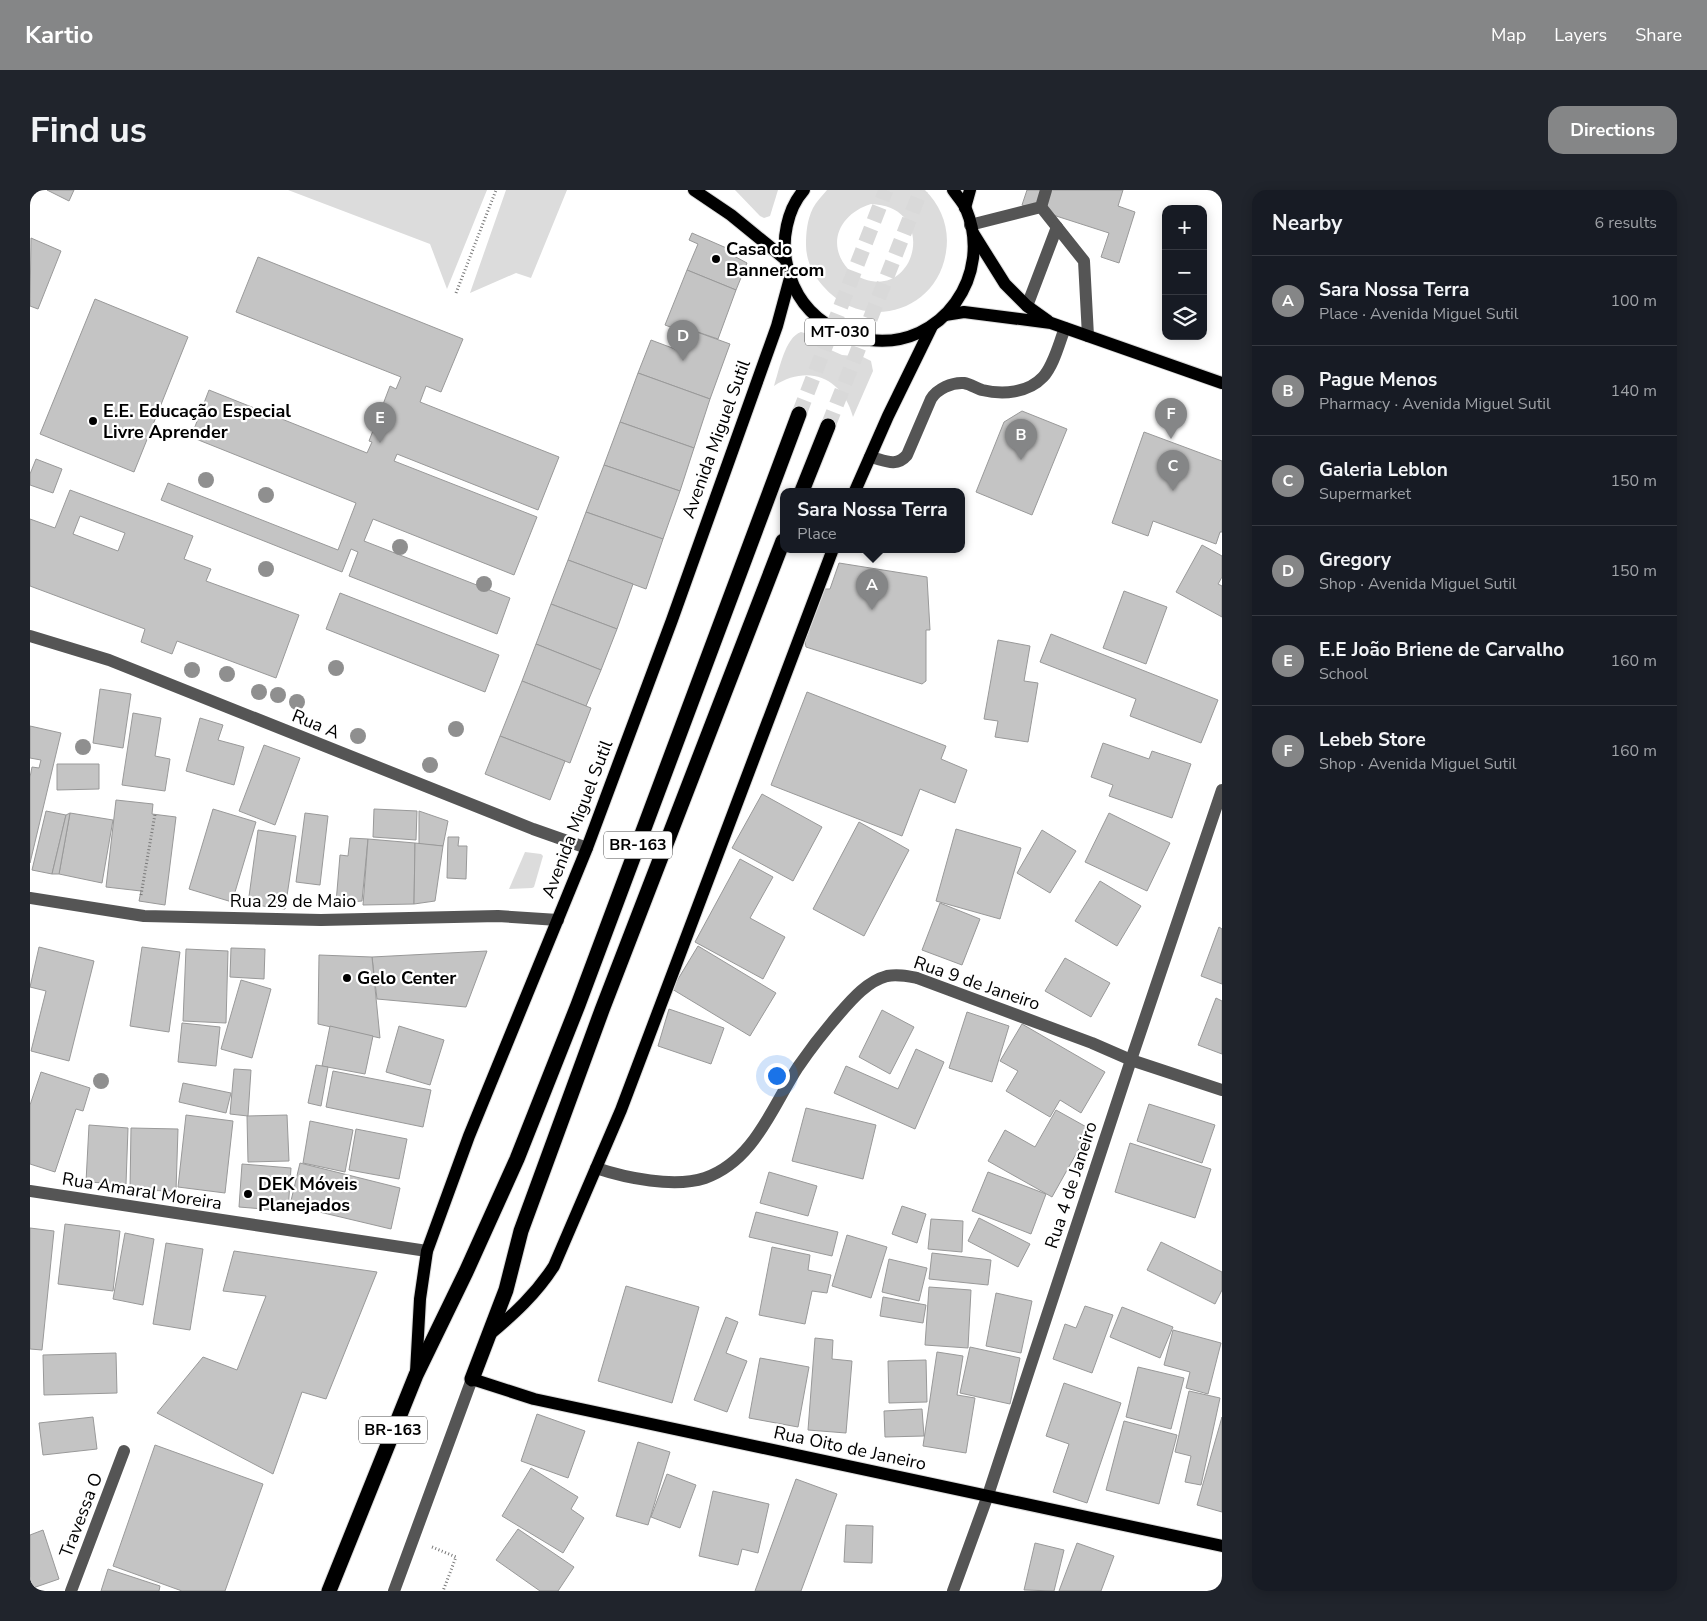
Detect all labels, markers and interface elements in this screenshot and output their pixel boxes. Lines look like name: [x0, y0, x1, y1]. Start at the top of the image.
text: Kartio: [25, 19, 93, 51]
text: Map: [1491, 23, 1526, 47]
text: Layers: [1554, 23, 1607, 47]
text: Share: [1635, 23, 1682, 47]
button: Directions: [1548, 106, 1677, 154]
text: Find us: [30, 107, 147, 154]
map controls: [1162, 205, 1207, 340]
button: +: [1162, 205, 1207, 250]
text: Nearby: [1272, 209, 1342, 237]
text: 6 results: [1595, 212, 1657, 234]
place label: Casa do Banner.com: [726, 237, 824, 282]
button: −: [1162, 250, 1207, 295]
marker: Casa do Banner.com: [710, 253, 722, 265]
text: Sara Nossa Terra: [1319, 277, 1469, 303]
text: A: [1282, 290, 1294, 312]
text: 100 m: [1610, 290, 1657, 312]
button: layers: [1162, 295, 1207, 340]
text: Place · Avenida Miguel Sutil: [1319, 303, 1519, 325]
road number: MT-030: [805, 318, 875, 346]
pin: D: [667, 320, 699, 361]
street label: Avenida Miguel Sutil: [676, 356, 756, 522]
text: Pague Menos: [1319, 367, 1437, 393]
text: B: [1282, 380, 1294, 402]
text: 140 m: [1610, 380, 1657, 402]
text: Pharmacy · Avenida Miguel Sutil: [1319, 393, 1551, 415]
pin: F: [1155, 398, 1187, 439]
place label: E.E. Educação Especial Livre Aprender: [103, 399, 291, 444]
pin: E: [364, 402, 396, 443]
marker: E.E. Educação Especial Livre Aprender: [87, 415, 99, 427]
pin: B: [1005, 419, 1037, 460]
pin: C: [1157, 450, 1189, 491]
text: Galeria Leblon: [1319, 457, 1448, 483]
text: C: [1283, 470, 1293, 492]
text: 150 m: [1610, 470, 1657, 492]
text: Supermarket: [1319, 483, 1411, 505]
popup: [780, 488, 965, 553]
text: Sara Nossa Terra: [797, 497, 948, 523]
text: Place: [797, 523, 836, 545]
text: Gregory: [1319, 547, 1391, 573]
text: D: [1282, 560, 1294, 582]
text: 150 m: [1610, 560, 1657, 582]
pin: A: [856, 569, 888, 610]
text: Shop · Avenida Miguel Sutil: [1319, 573, 1517, 595]
text: E.E João Briene de Carvalho: [1319, 637, 1564, 663]
text: E: [1283, 650, 1293, 672]
text: 160 m: [1610, 650, 1657, 672]
text: School: [1319, 663, 1368, 685]
street label: Rua A: [289, 704, 343, 744]
text: Lebeb Store: [1319, 727, 1426, 753]
street label: Avenida Miguel Sutil: [536, 736, 618, 901]
text: F: [1284, 740, 1293, 762]
text: 160 m: [1610, 740, 1657, 762]
text: Shop · Avenida Miguel Sutil: [1319, 753, 1517, 775]
road number: BR-163: [604, 832, 672, 858]
street label: Rua 29 de Maio: [230, 889, 356, 913]
street label: Rua 9 de Janeiro: [911, 950, 1043, 1016]
place label: Gelo Center: [357, 966, 456, 990]
marker: Gelo Center: [341, 972, 353, 984]
your location: [764, 1063, 790, 1089]
street label: Rua 4 de Janeiro: [1039, 1118, 1103, 1252]
street label: Rua Amaral Moreira: [60, 1167, 224, 1215]
place label: DEK Móveis Planejados: [258, 1172, 358, 1217]
marker: DEK Móveis Planejados: [242, 1188, 254, 1200]
road number: BR-163: [359, 1416, 427, 1444]
street label: Rua Oito de Janeiro: [771, 1420, 929, 1476]
street label: Travessa O: [54, 1469, 108, 1561]

